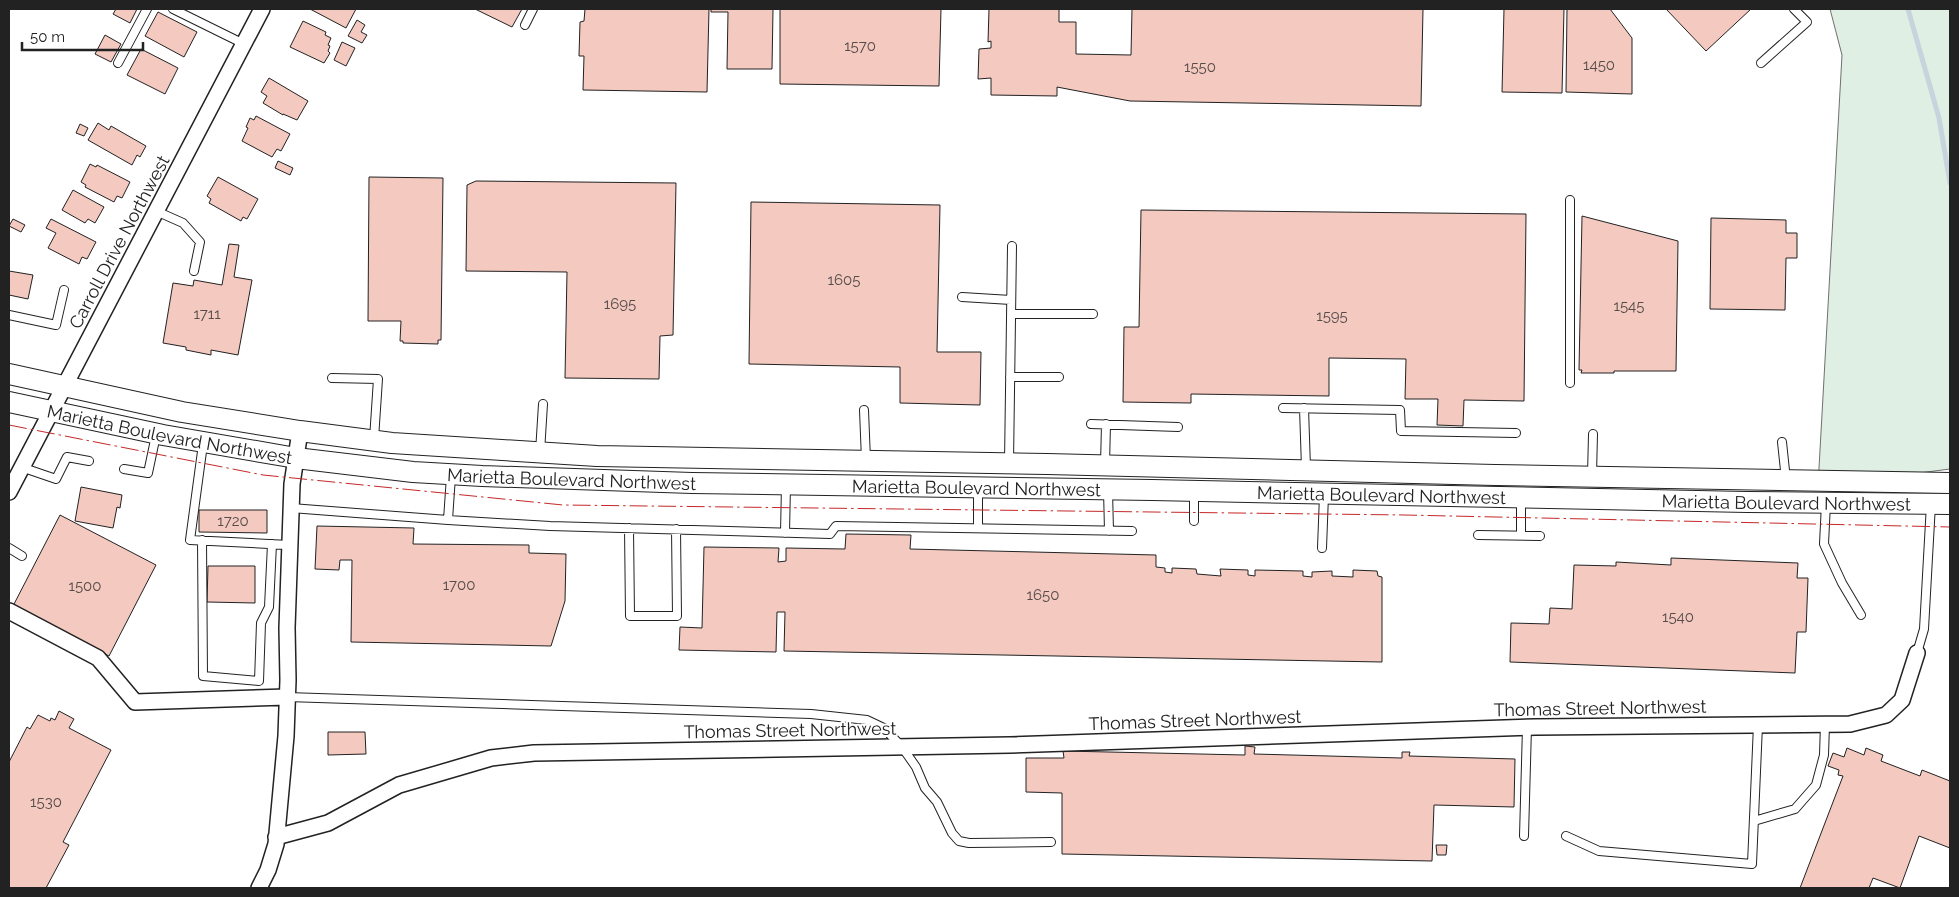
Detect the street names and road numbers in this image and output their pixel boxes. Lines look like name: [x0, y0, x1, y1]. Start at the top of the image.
street label: Carroll Drive Northwest: [64, 152, 174, 332]
street label: Marietta Boulevard Northwest: [45, 400, 294, 468]
street label: Marietta Boulevard Northwest: [446, 463, 696, 494]
street label: Marietta Boulevard Northwest: [852, 475, 1101, 500]
street label: Marietta Boulevard Northwest: [1257, 482, 1506, 508]
street label: Marietta Boulevard Northwest: [1662, 490, 1911, 514]
street label: Thomas Street Northwest: [1493, 696, 1707, 720]
street label: Thomas Street Northwest: [1088, 706, 1302, 734]
street label: Thomas Street Northwest: [683, 718, 897, 742]

